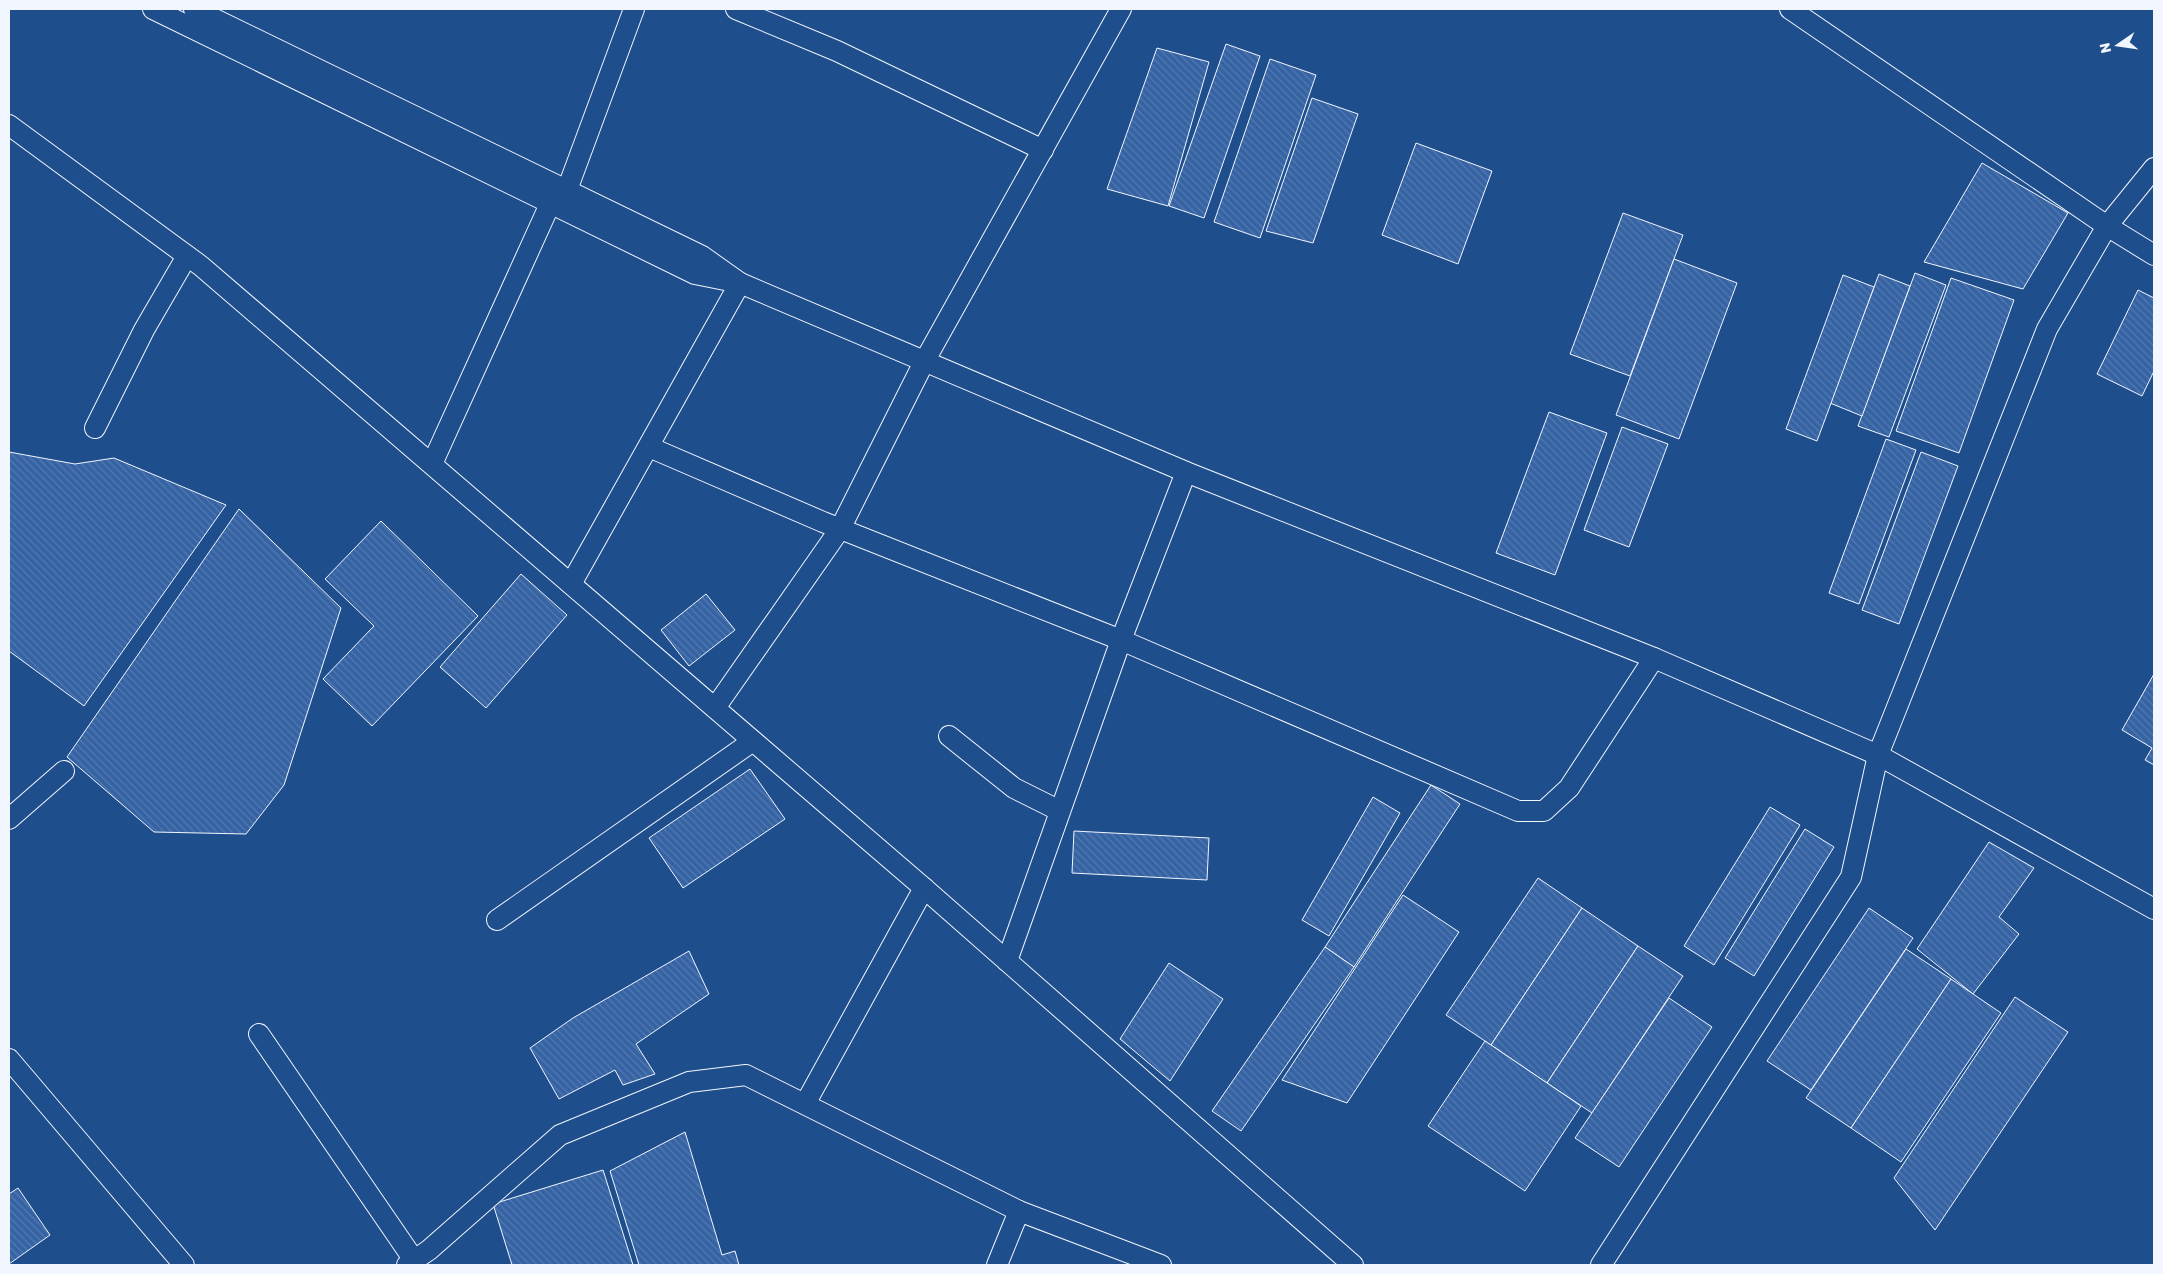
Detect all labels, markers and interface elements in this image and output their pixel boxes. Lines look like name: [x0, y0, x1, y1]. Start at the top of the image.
north arrow: [2093, 20, 2143, 70]
text: N: [2096, 41, 2115, 55]

